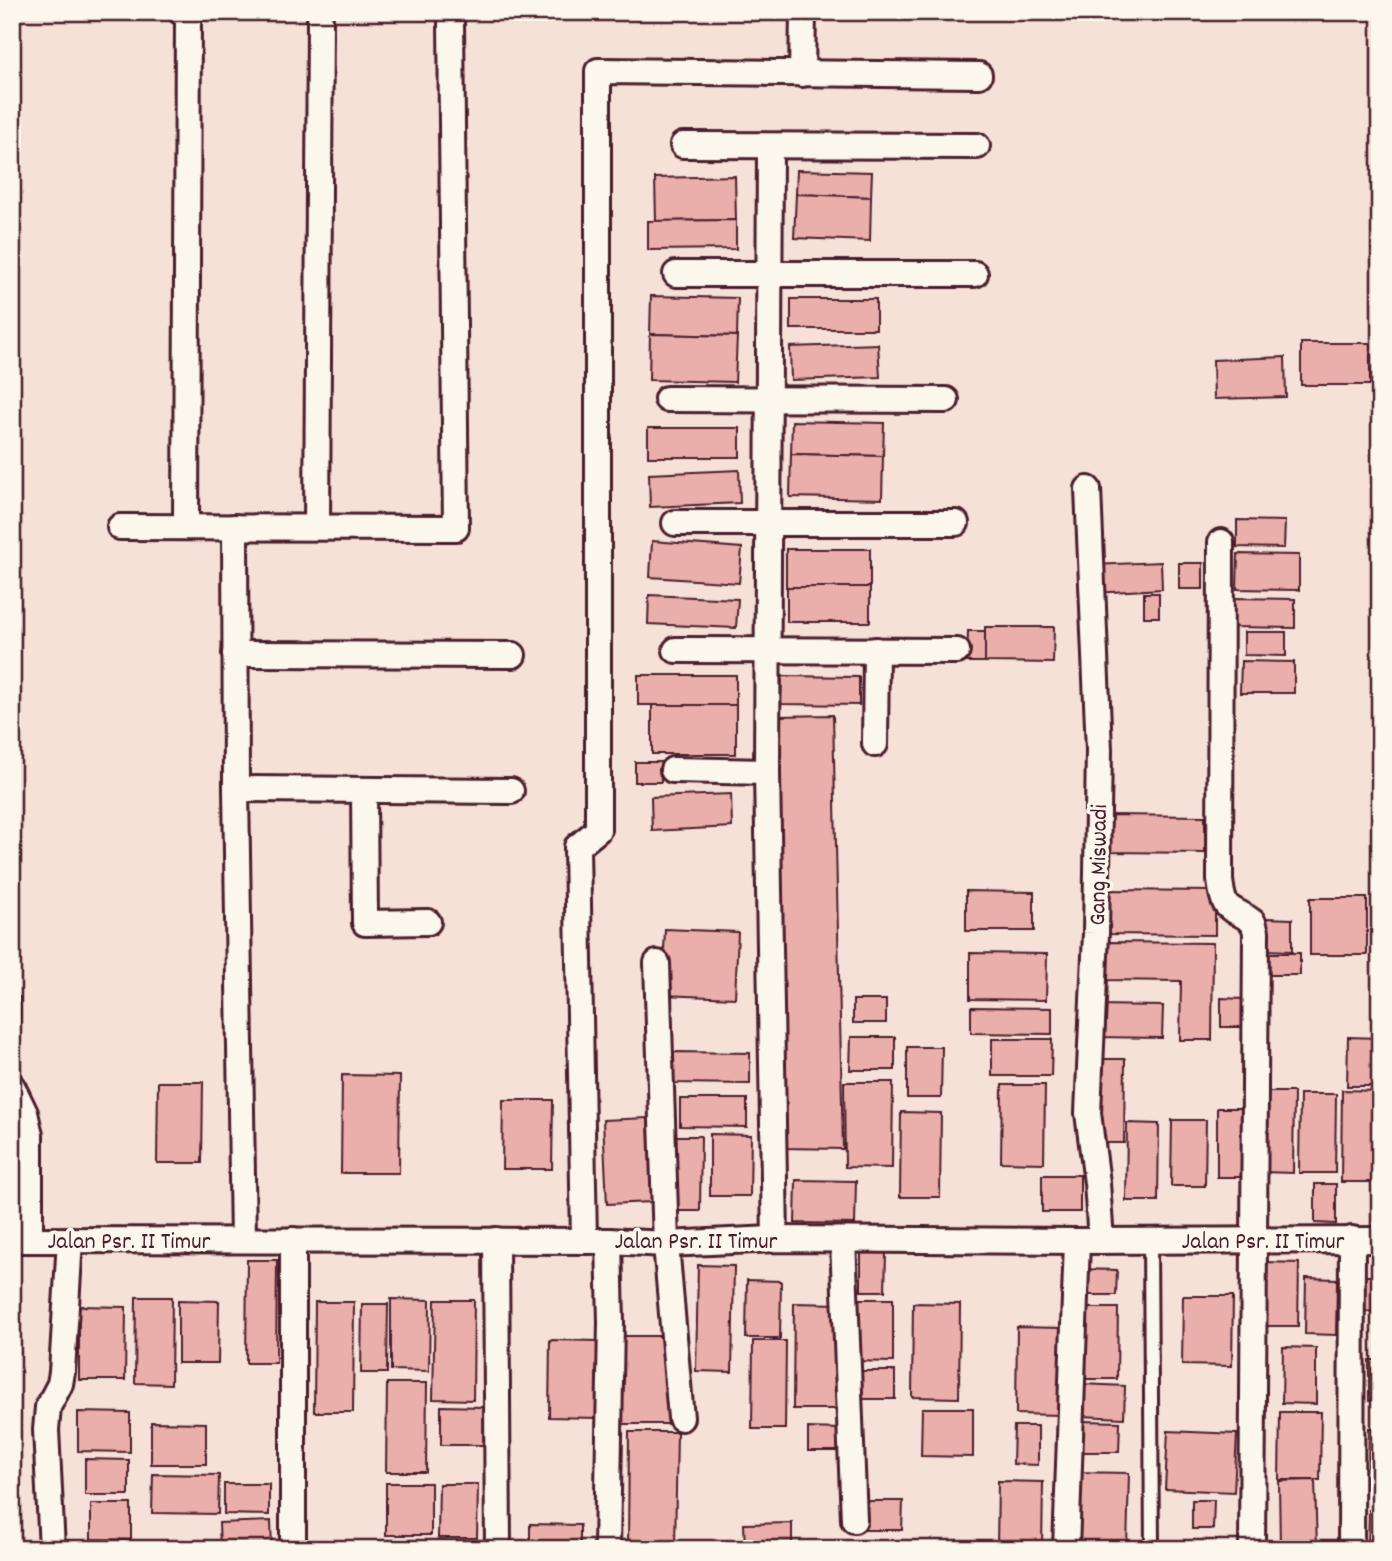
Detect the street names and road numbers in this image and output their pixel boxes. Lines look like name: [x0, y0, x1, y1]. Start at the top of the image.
street label: Gang Miswadi: [1082, 804, 1118, 926]
street label: Jalan Psr. II Timur: [47, 1226, 211, 1260]
street label: Jalan Psr. II Timur: [614, 1226, 778, 1260]
street label: Jalan Psr. II Timur: [1181, 1226, 1345, 1260]

